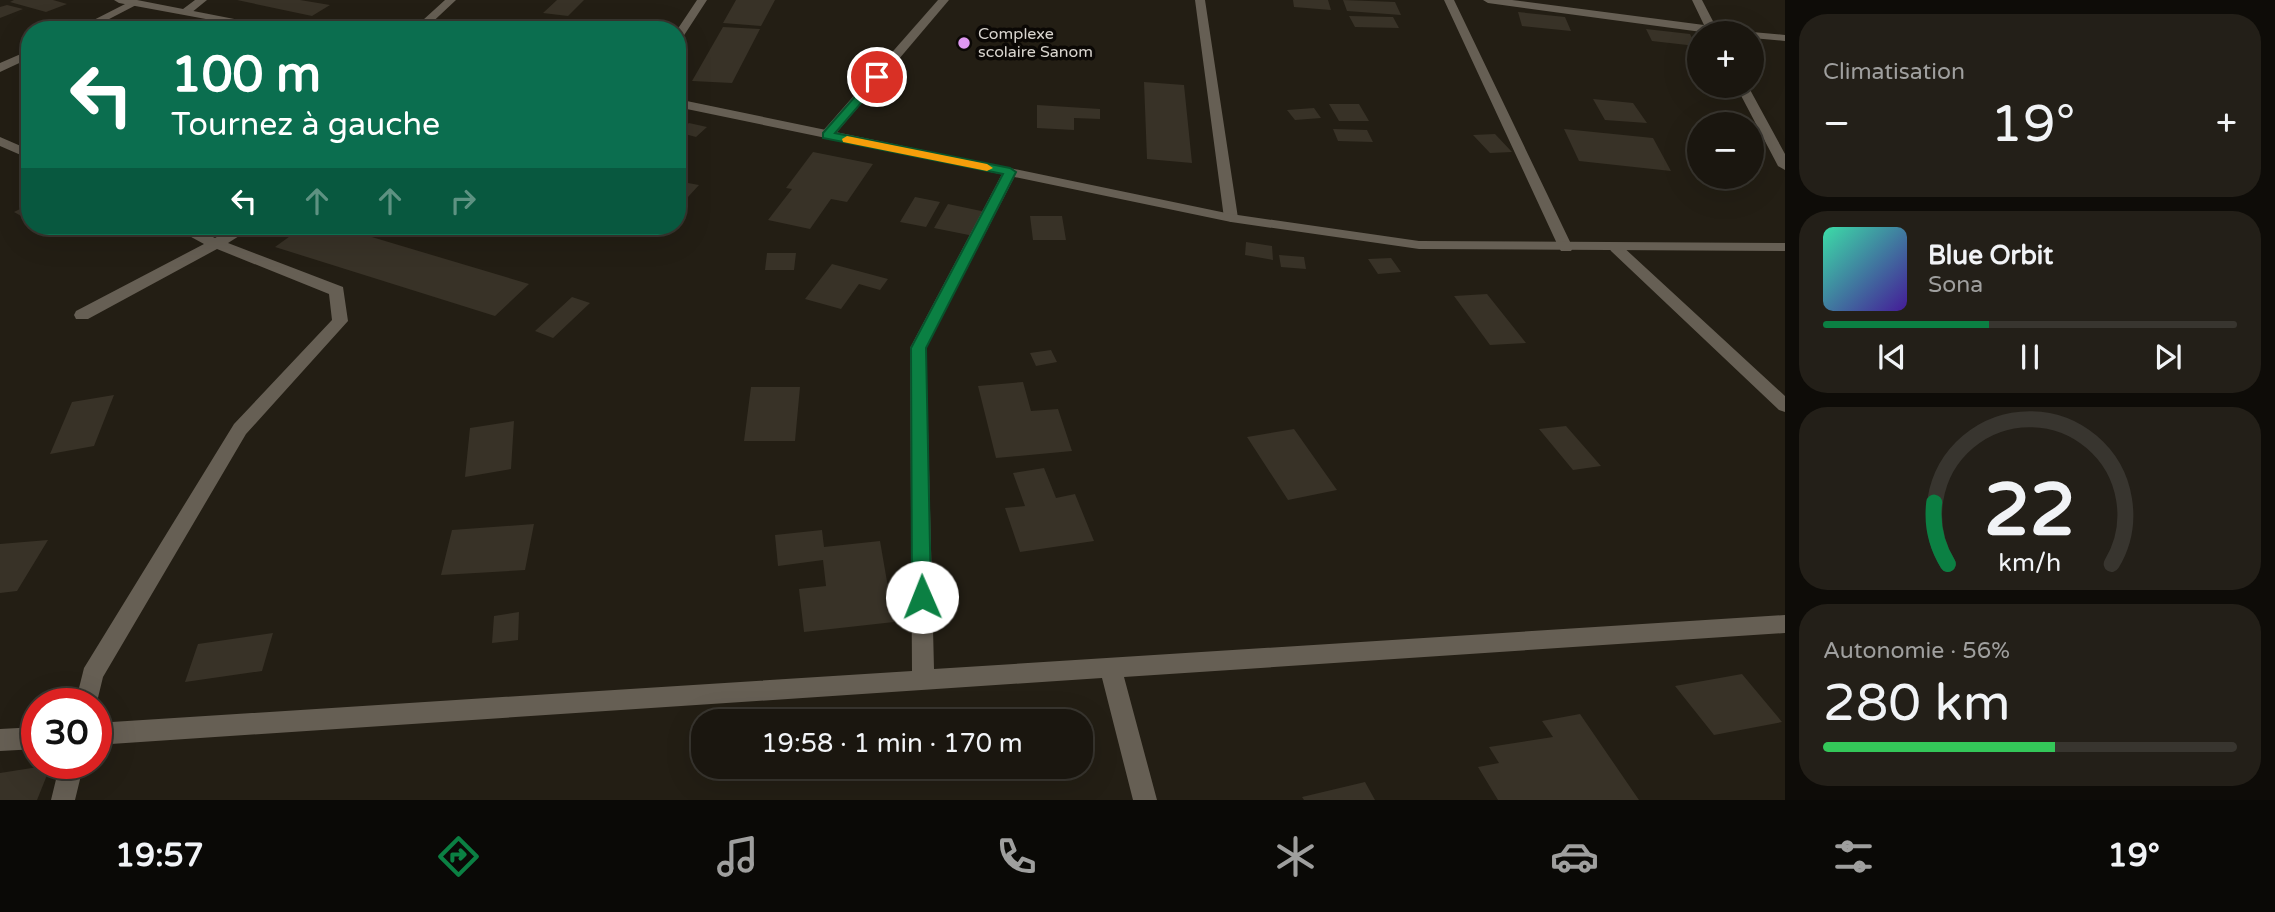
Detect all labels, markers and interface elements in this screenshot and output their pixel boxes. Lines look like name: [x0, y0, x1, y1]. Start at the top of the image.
map controls: [1687, 21, 1764, 189]
button: +: [1687, 21, 1764, 98]
place label: Complexe scolaire Sanom: [978, 24, 1093, 62]
marker: Complexe scolaire Sanom: [956, 35, 972, 51]
text: 100 m: [171, 46, 321, 105]
pin: [847, 47, 907, 107]
icon: left: [56, 49, 147, 140]
icon: arrive: [858, 58, 896, 96]
text: Climatisation: [1823, 58, 1965, 86]
text: 19°: [1990, 93, 2075, 156]
text: −: [1823, 101, 1850, 147]
text: +: [2216, 101, 2237, 147]
text: Tournez à gauche: [171, 106, 440, 144]
button: −: [1687, 112, 1764, 189]
icon: left: [225, 182, 263, 220]
icon: ahead: [298, 182, 336, 220]
icon: ahead: [371, 182, 409, 220]
icon: right: [444, 182, 482, 220]
text: Blue Orbit: [1928, 240, 2053, 271]
text: Sona: [1928, 271, 1983, 299]
icon: previous: [1873, 338, 1911, 376]
icon: pause: [2011, 338, 2049, 376]
icon: next: [2149, 338, 2187, 376]
text: 22: [1984, 468, 2076, 556]
text: km/h: [1999, 548, 2061, 578]
position arrow: [885, 560, 959, 634]
text: Autonomie · 56%: [1823, 637, 2010, 665]
text: 280 km: [1823, 672, 2011, 735]
speed limit sign: 30: [21, 688, 112, 779]
text: 19:58 · 1 min · 170 m: [761, 728, 1023, 759]
icon: directions: [434, 832, 483, 881]
icon: music: [713, 832, 762, 881]
icon: phone: [992, 832, 1041, 881]
icon: climate: [1271, 832, 1320, 881]
icon: car: [1550, 832, 1599, 881]
icon: filters: [1829, 832, 1878, 881]
text: 19:57: [115, 837, 204, 875]
text: 19°: [2108, 837, 2160, 875]

